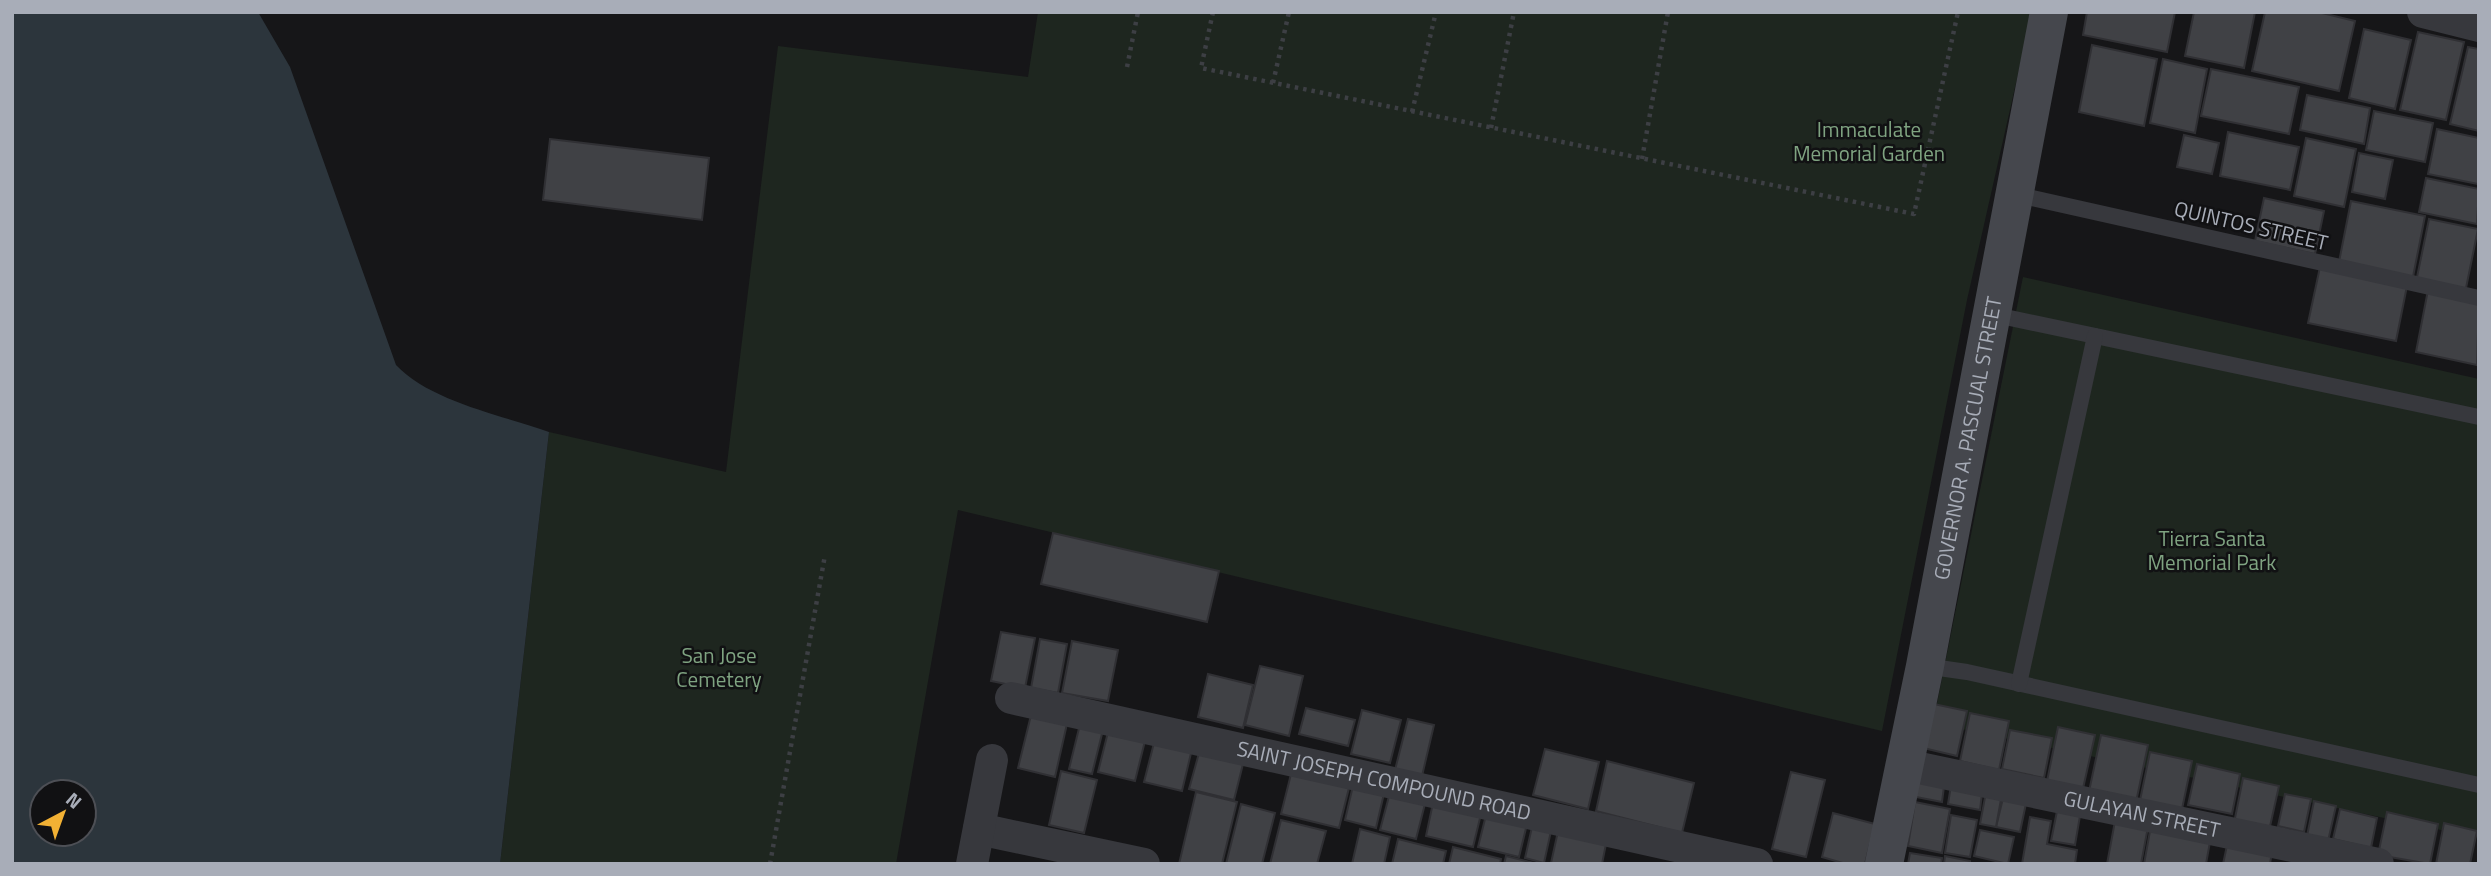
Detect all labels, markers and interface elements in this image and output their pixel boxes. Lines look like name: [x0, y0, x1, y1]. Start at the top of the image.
park label: Immaculate Memorial Garden: [1793, 113, 1945, 169]
street label: QUINTOS STREET: [2171, 192, 2331, 258]
street label: GOVERNOR A. PASCUAL STREET: [1925, 294, 2010, 583]
park label: Tierra Santa Memorial Park: [2148, 522, 2276, 578]
park label: San Jose Cemetery: [676, 639, 762, 695]
street label: SAINT JOSEPH COMPOUND ROAD: [1234, 732, 1534, 828]
north arrow: [28, 778, 98, 848]
street label: GULAYAN STREET: [2061, 782, 2223, 846]
text: N: [60, 785, 89, 815]

